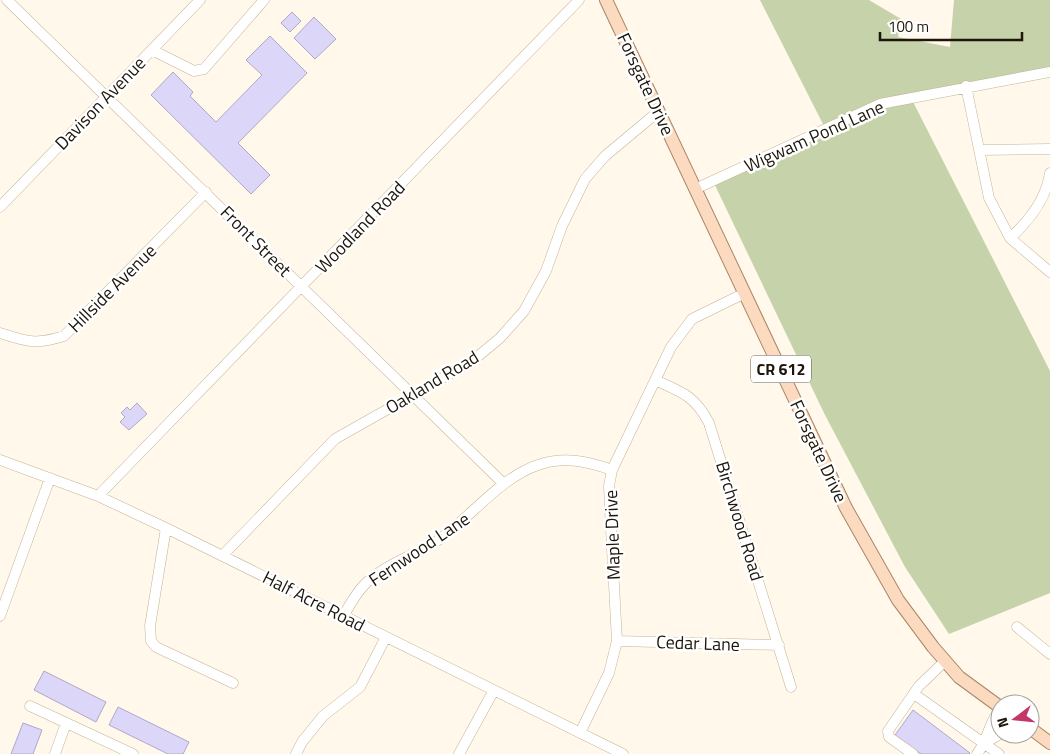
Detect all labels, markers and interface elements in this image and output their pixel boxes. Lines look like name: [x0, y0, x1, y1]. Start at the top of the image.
scale bar: [880, 10, 1022, 42]
text: 100 m: [888, 15, 929, 38]
street label: Forsgate Drive: [610, 28, 682, 140]
street label: Davison Avenue: [48, 50, 152, 156]
street label: Wigwam Pond Lane: [740, 93, 888, 179]
street label: Woodland Road: [309, 175, 411, 279]
street label: Front Street: [214, 199, 298, 283]
street label: Hillside Avenue: [62, 238, 162, 338]
street label: Oakland Road: [380, 343, 484, 421]
road number: CR 612: [751, 356, 811, 382]
street label: Forsgate Drive: [783, 395, 855, 507]
street label: Birchwood Road: [709, 458, 771, 584]
street label: Maple Drive: [597, 489, 627, 581]
street label: Fernwood Lane: [363, 505, 475, 593]
street label: Half Acre Road: [258, 564, 370, 638]
street label: Cedar Lane: [656, 628, 740, 658]
north arrow: [990, 694, 1040, 744]
text: N: [991, 715, 1013, 730]

